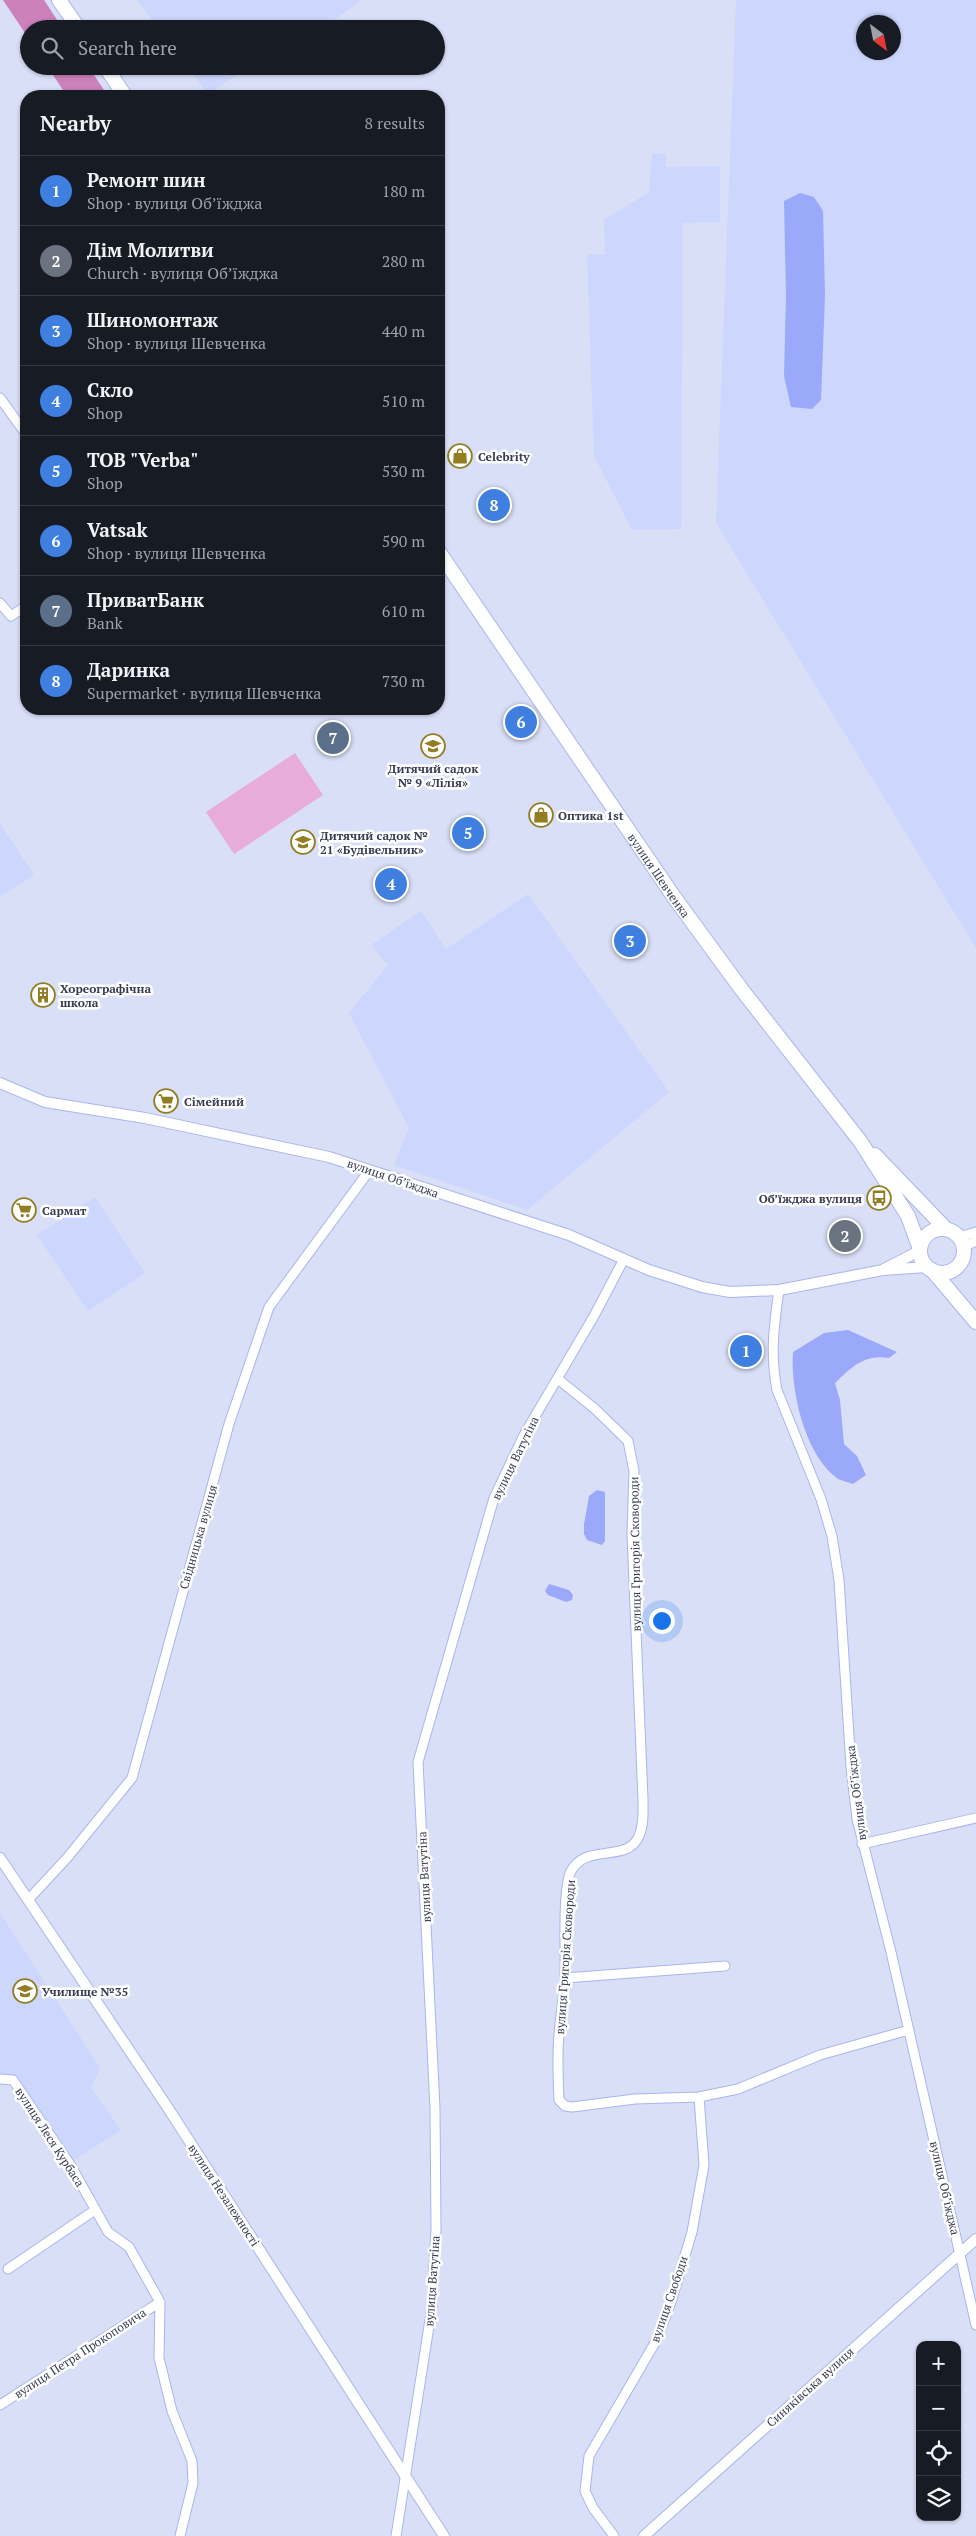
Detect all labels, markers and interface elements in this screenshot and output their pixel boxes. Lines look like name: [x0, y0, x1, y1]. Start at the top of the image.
north arrow: [856, 15, 901, 60]
search box: [20, 20, 445, 75]
icon: search: [38, 34, 66, 62]
text: Search here: [78, 35, 177, 60]
text: Nearby: [40, 109, 111, 137]
text: 8 results: [365, 112, 425, 134]
text: Ремонт шин: [87, 167, 206, 192]
text: 1: [51, 180, 61, 202]
text: 180 m: [382, 180, 425, 202]
text: Shop · вулиця Обʼїжджа: [87, 192, 262, 214]
text: Дім Молитви: [87, 237, 214, 262]
text: 2: [51, 250, 61, 272]
text: 280 m: [382, 250, 425, 272]
text: Church · вулиця Обʼїжджа: [87, 262, 278, 284]
text: Шиномонтаж: [87, 307, 218, 332]
text: 3: [51, 320, 61, 342]
text: 440 m: [382, 320, 425, 342]
text: Shop · вулиця Шевченка: [87, 332, 266, 354]
text: Скло: [87, 377, 133, 402]
text: 4: [51, 390, 61, 412]
text: 510 m: [382, 390, 425, 412]
text: Shop: [87, 402, 123, 424]
shop icon: Celebrity: [447, 443, 473, 469]
text: ТОВ "Verba": [87, 447, 198, 472]
place label: Celebrity: [478, 449, 530, 464]
text: 5: [51, 460, 61, 482]
text: 530 m: [382, 460, 425, 482]
text: Shop: [87, 472, 123, 494]
pin: 8: [478, 486, 510, 524]
text: Vatsak: [87, 517, 148, 542]
text: 6: [51, 530, 61, 552]
text: 590 m: [382, 530, 425, 552]
text: Shop · вулиця Шевченка: [87, 542, 266, 564]
text: ПриватБанк: [87, 587, 204, 612]
text: 7: [51, 600, 61, 622]
text: 610 m: [382, 600, 425, 622]
text: Bank: [87, 612, 123, 634]
text: Даринка: [87, 657, 170, 682]
text: 8: [51, 670, 61, 692]
text: 730 m: [382, 670, 425, 692]
text: Supermarket · вулиця Шевченка: [87, 682, 321, 704]
pin: 6: [505, 703, 537, 741]
pin: 7: [317, 719, 349, 757]
school or university icon: Дитячий садок № 9 «Лілія»: [420, 733, 446, 759]
place label: Дитячий садок № 9 «Лілія»: [388, 761, 479, 790]
shop icon: Оптика 1st: [528, 802, 554, 828]
place label: Оптика 1st: [558, 808, 624, 823]
pin: 5: [452, 814, 484, 852]
place label: Дитячий садок № 21 «Будівельник»: [320, 828, 428, 857]
school or university icon: Дитячий садок № 21 «Будівельник»: [290, 829, 316, 855]
street label: вулиця Шевченка: [625, 830, 694, 920]
pin: 4: [375, 865, 407, 903]
pin: 3: [614, 922, 646, 960]
place label: Хореографічна школа: [60, 981, 152, 1010]
building icon: Хореографічна школа: [30, 982, 56, 1008]
supermarket icon: Сімейний: [153, 1088, 179, 1114]
place label: Сімейний: [184, 1094, 244, 1109]
street label: вулиця Обʼїжджа: [345, 1155, 441, 1201]
bus stop icon: Об’їжджа вулиця: [866, 1185, 892, 1211]
place label: Об’їжджа вулиця: [759, 1191, 862, 1206]
supermarket icon: Сармат: [11, 1197, 37, 1223]
place label: Сармат: [42, 1203, 87, 1218]
pin: 2: [829, 1217, 861, 1255]
pin: 1: [730, 1332, 762, 1370]
street label: вулиця Ватутіна: [488, 1414, 542, 1502]
street label: вулиця Григорія Сковороди: [626, 1476, 644, 1632]
street label: Свідницька вулиця: [176, 1483, 220, 1591]
your location: [649, 1608, 675, 1634]
street label: вулиця Обʼїжджа: [843, 1745, 869, 1841]
street label: вулиця Ватутіна: [414, 1831, 434, 1923]
street label: вулиця Григорія Сковороди: [552, 1879, 578, 2035]
school or university icon: Училище №35: [12, 1978, 38, 2004]
place label: Училище №35: [42, 1984, 128, 1999]
street label: вулиця Леся Курбаса: [12, 2085, 88, 2189]
street label: вулиця Обʼїжджа: [927, 2140, 963, 2236]
street label: вулиця Незалежності: [185, 2141, 263, 2249]
street label: вулиця Ватутіна: [421, 2235, 443, 2327]
street label: вулиця Свободи: [647, 2254, 691, 2344]
street label: вулиця Петра Прокоповича: [11, 2305, 149, 2401]
map controls: [916, 2341, 961, 2521]
button: +: [916, 2341, 961, 2386]
street label: Синяківська вулиця: [763, 2344, 857, 2430]
button: −: [916, 2386, 961, 2431]
button: locate: [916, 2431, 961, 2476]
button: layers: [916, 2476, 961, 2521]

